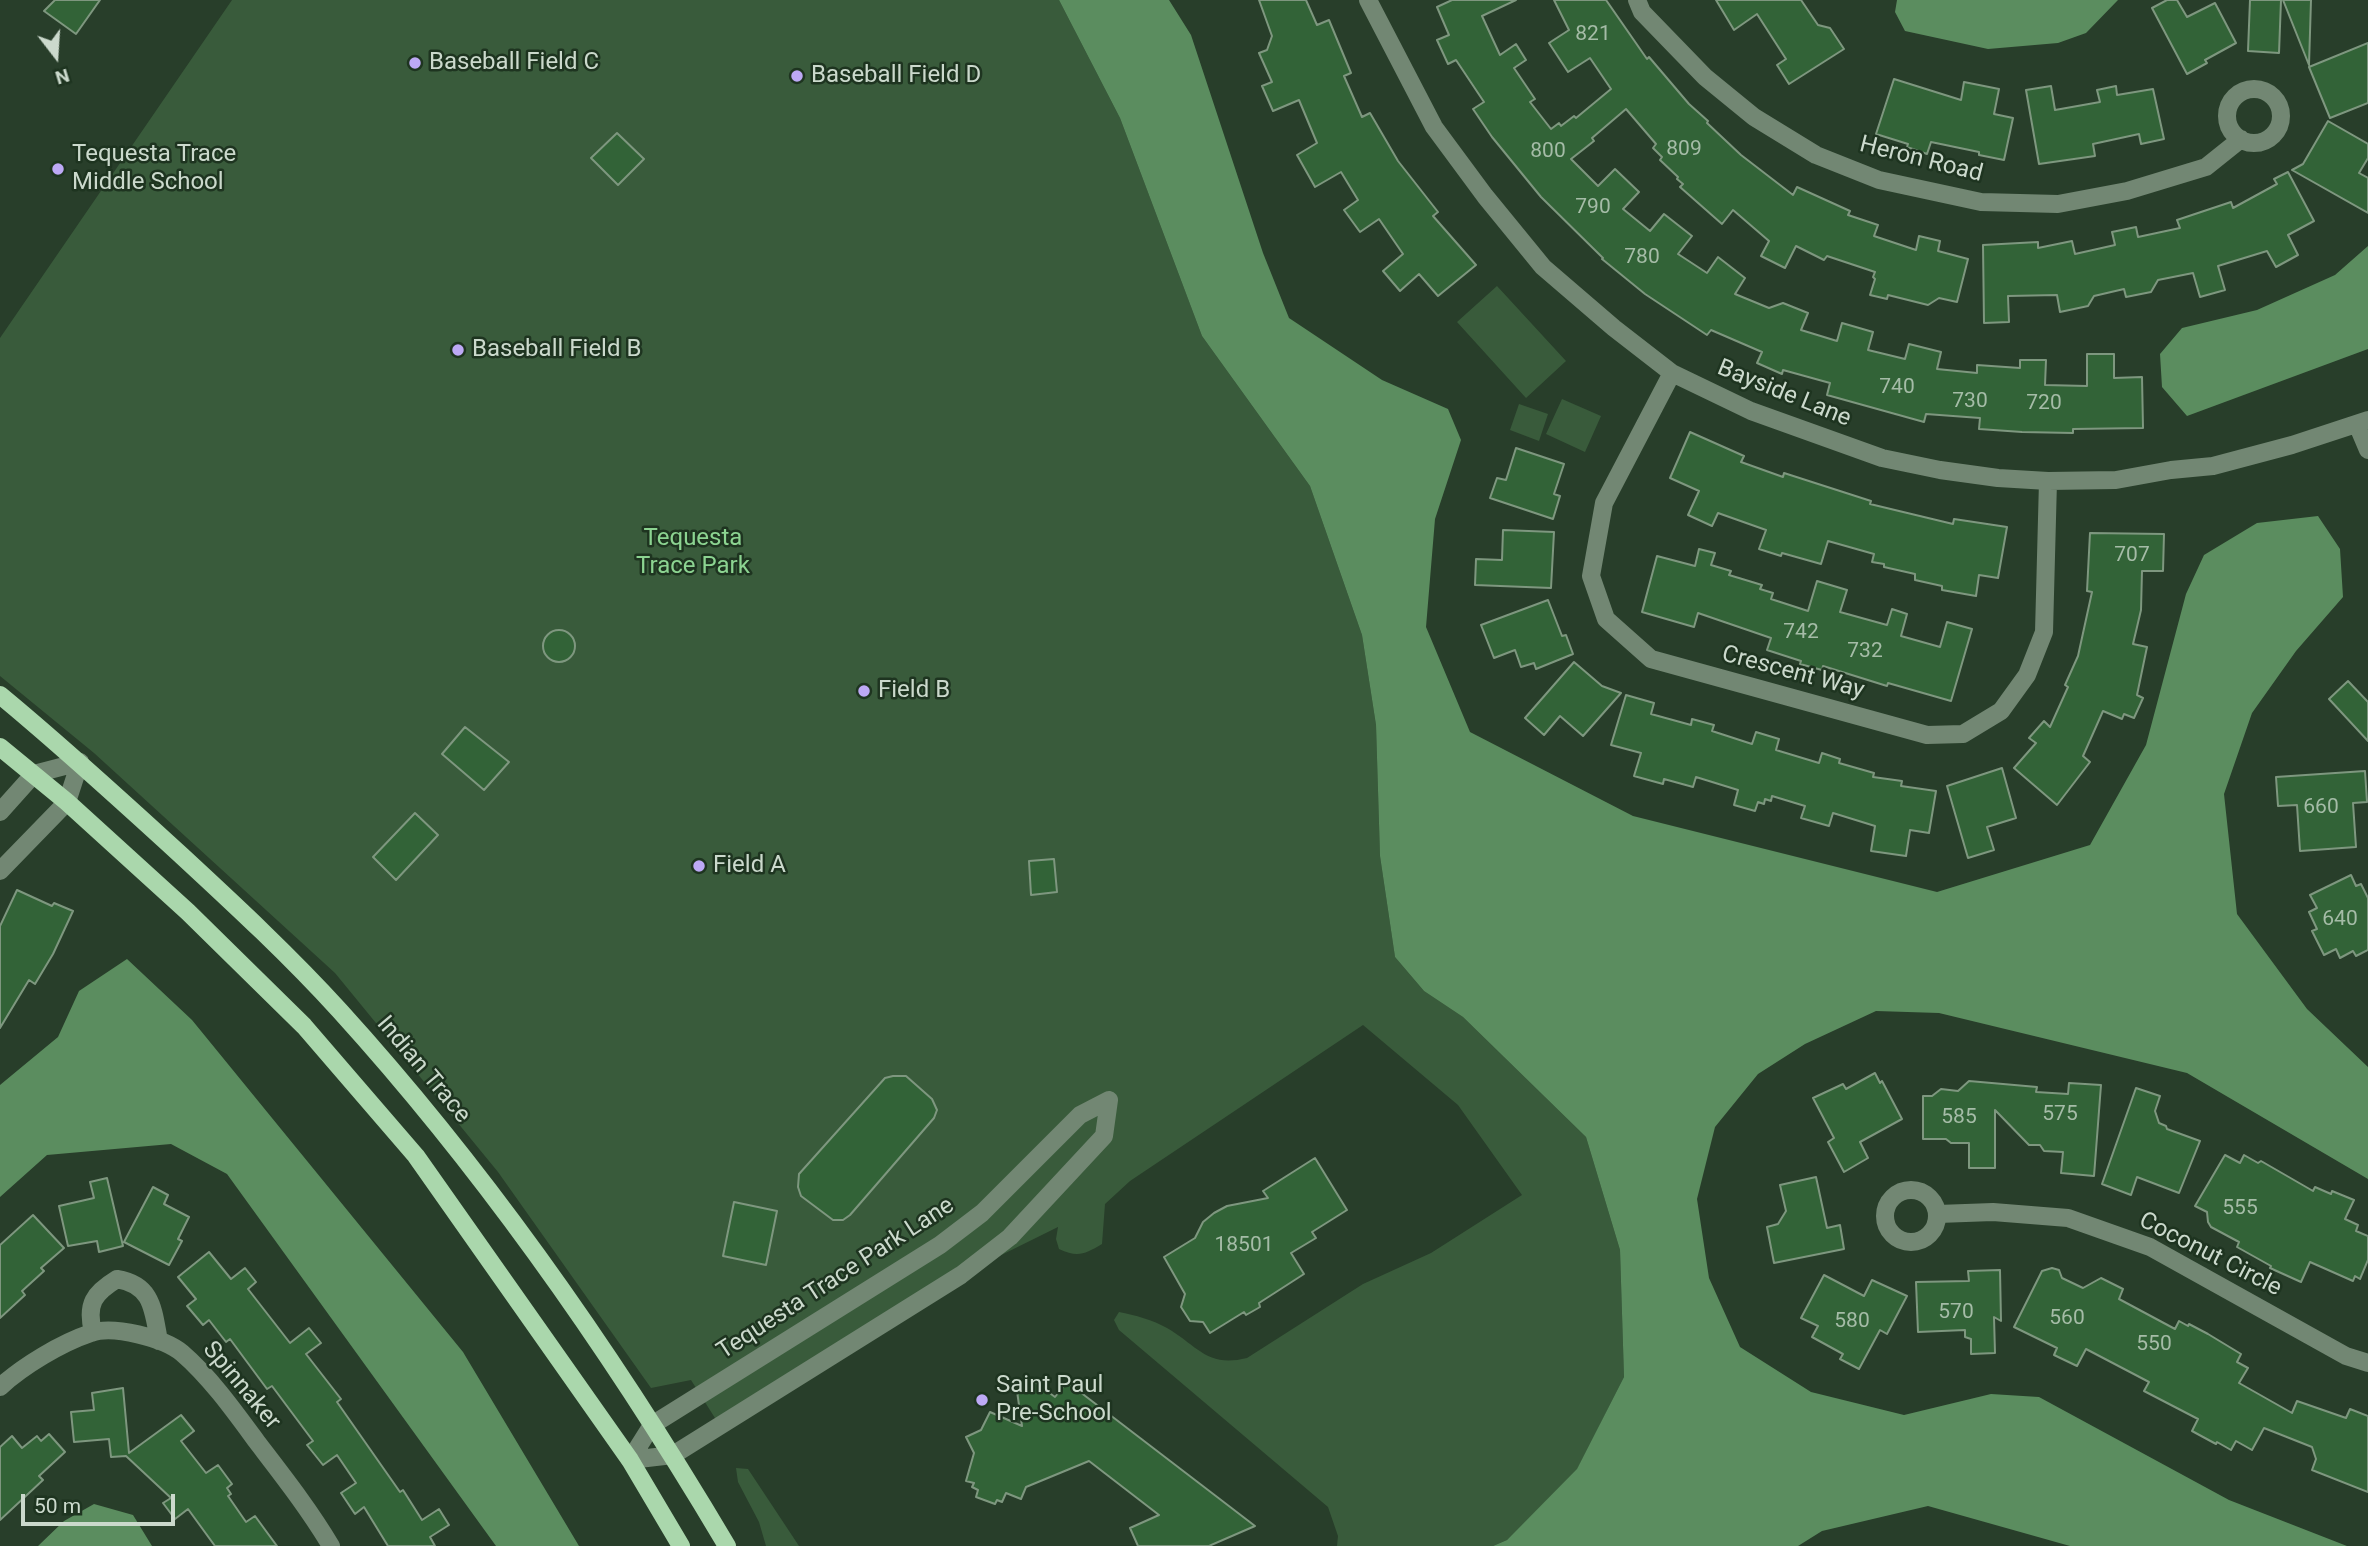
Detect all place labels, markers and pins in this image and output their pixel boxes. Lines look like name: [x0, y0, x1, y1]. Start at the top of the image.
place label: Baseball Field C: [429, 49, 599, 77]
marker: Baseball Field C: [407, 55, 423, 71]
place label: Baseball Field D: [811, 62, 981, 90]
marker: Baseball Field D: [789, 68, 805, 84]
place label: Tequesta Trace Middle School: [72, 141, 236, 197]
marker: Tequesta Trace Middle School: [50, 161, 66, 177]
place label: Baseball Field B: [472, 336, 641, 364]
marker: Baseball Field B: [450, 342, 466, 358]
place label: Field B: [878, 677, 950, 705]
marker: Field B: [856, 683, 872, 699]
place label: Field A: [713, 852, 786, 880]
marker: Field A: [691, 858, 707, 874]
place label: Saint Paul Pre-School: [996, 1372, 1112, 1428]
marker: Saint Paul Pre-School: [974, 1392, 990, 1408]

